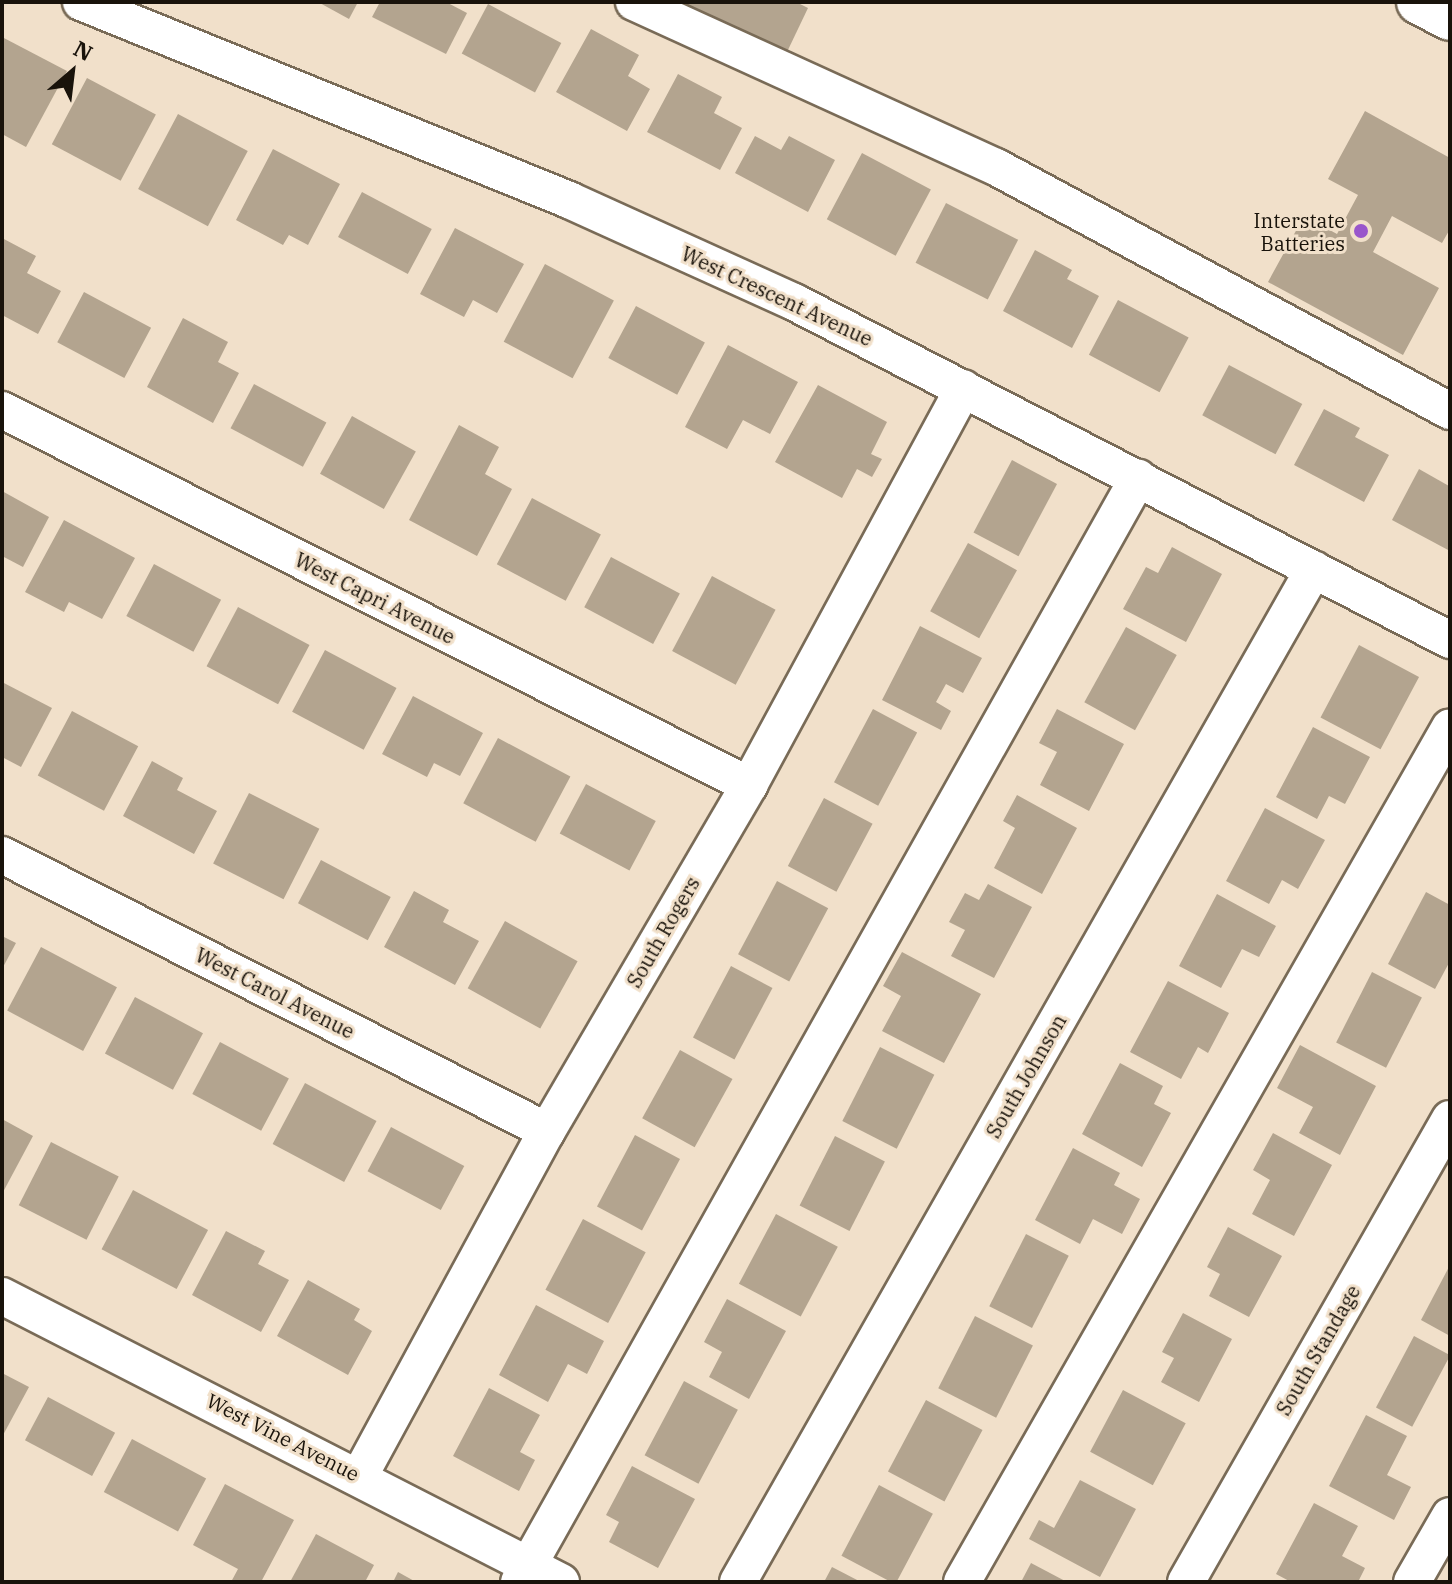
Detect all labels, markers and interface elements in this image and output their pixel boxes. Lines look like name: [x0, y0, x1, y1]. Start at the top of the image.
north arrow: [32, 32, 112, 112]
text: N: [69, 33, 98, 67]
place label: Interstate Batteries: [1253, 208, 1345, 255]
marker: Interstate Batteries: [1352, 222, 1370, 240]
street label: West Crescent Avenue: [678, 241, 876, 351]
street label: West Capri Avenue: [291, 547, 459, 649]
street label: South Rogers: [622, 872, 704, 992]
street label: West Carol Avenue: [191, 943, 359, 1043]
street label: South Johnson: [981, 1010, 1071, 1142]
street label: South Standage: [1271, 1281, 1365, 1419]
street label: West Vine Avenue: [203, 1388, 363, 1486]

